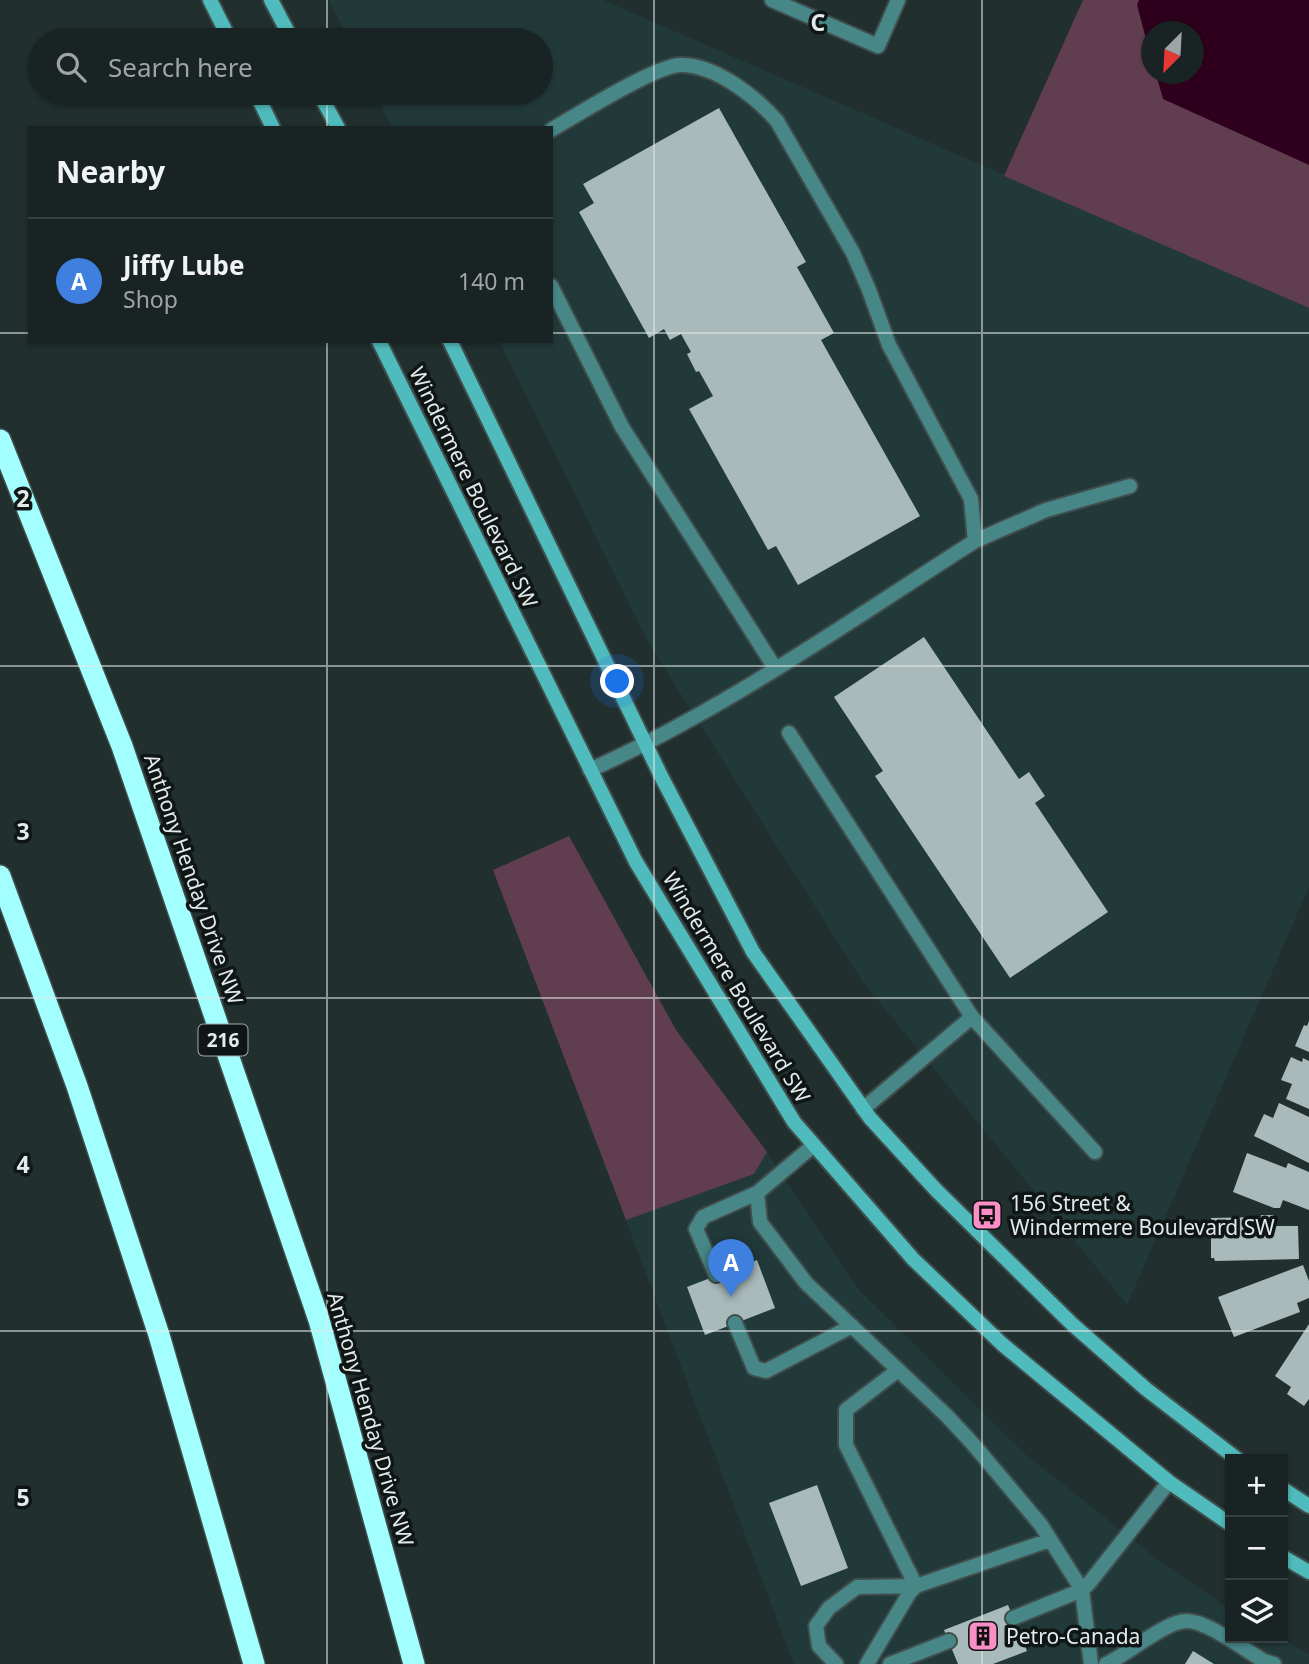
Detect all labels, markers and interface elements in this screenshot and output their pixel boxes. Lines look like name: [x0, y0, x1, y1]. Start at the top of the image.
text: C: [811, 6, 826, 38]
north arrow: [1141, 21, 1204, 84]
search box: [28, 28, 553, 105]
icon: search: [52, 48, 90, 86]
text: Search here: [108, 49, 253, 85]
text: Nearby: [56, 151, 165, 192]
text: Jiffy Lube: [123, 247, 244, 283]
text: A: [71, 265, 87, 297]
text: 140 m: [458, 265, 525, 297]
text: Shop: [123, 283, 178, 315]
street label: Windermere Boulevard SW: [403, 362, 545, 613]
text: 2: [16, 482, 30, 514]
your location: [600, 664, 634, 698]
street label: Anthony Henday Drive NW: [138, 750, 250, 1008]
text: 3: [16, 815, 30, 847]
street label: Windermere Boulevard SW: [657, 866, 817, 1108]
road number: 216: [198, 1024, 248, 1056]
text: 4: [16, 1148, 30, 1180]
place label: 156 Street & Windermere Boulevard SW: [1010, 1189, 1275, 1241]
bus stop icon: 156 Street & Windermere Boulevard SW: [970, 1198, 1004, 1232]
pin: A: [708, 1239, 754, 1297]
street label: Anthony Henday Drive NW: [321, 1289, 421, 1550]
map controls: [1225, 1454, 1288, 1643]
button: +: [1225, 1454, 1288, 1517]
text: 5: [16, 1481, 30, 1513]
button: −: [1225, 1517, 1288, 1580]
button: layers: [1225, 1580, 1288, 1643]
building icon: Petro-Canada: [966, 1619, 1000, 1653]
place label: Petro-Canada: [1006, 1622, 1140, 1650]

